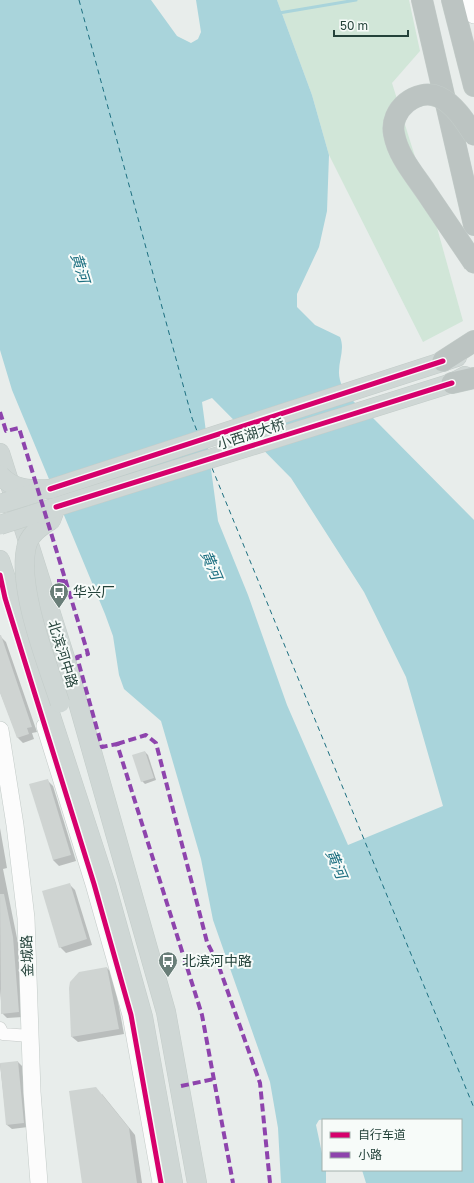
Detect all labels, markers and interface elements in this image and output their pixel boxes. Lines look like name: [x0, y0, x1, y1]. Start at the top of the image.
scale bar: [334, 12, 408, 38]
text: 50 m: [340, 18, 368, 33]
water label: 黄河: [68, 251, 95, 288]
street label: 小西湖大桥: [215, 415, 287, 452]
water label: 黄河: [198, 547, 227, 585]
bus stop icon: 华兴厂: [48, 581, 70, 609]
place label: 华兴厂: [73, 583, 115, 600]
street label: 北滨河中路: [45, 618, 82, 690]
water label: 黄河: [323, 846, 352, 884]
street label: 金城路: [17, 935, 36, 977]
bus stop icon: 北滨河中路: [157, 950, 179, 978]
place label: 北滨河中路: [182, 952, 252, 969]
legend: [322, 1119, 462, 1171]
text: 自行车道: [358, 1127, 406, 1142]
text: 小路: [358, 1147, 382, 1162]

